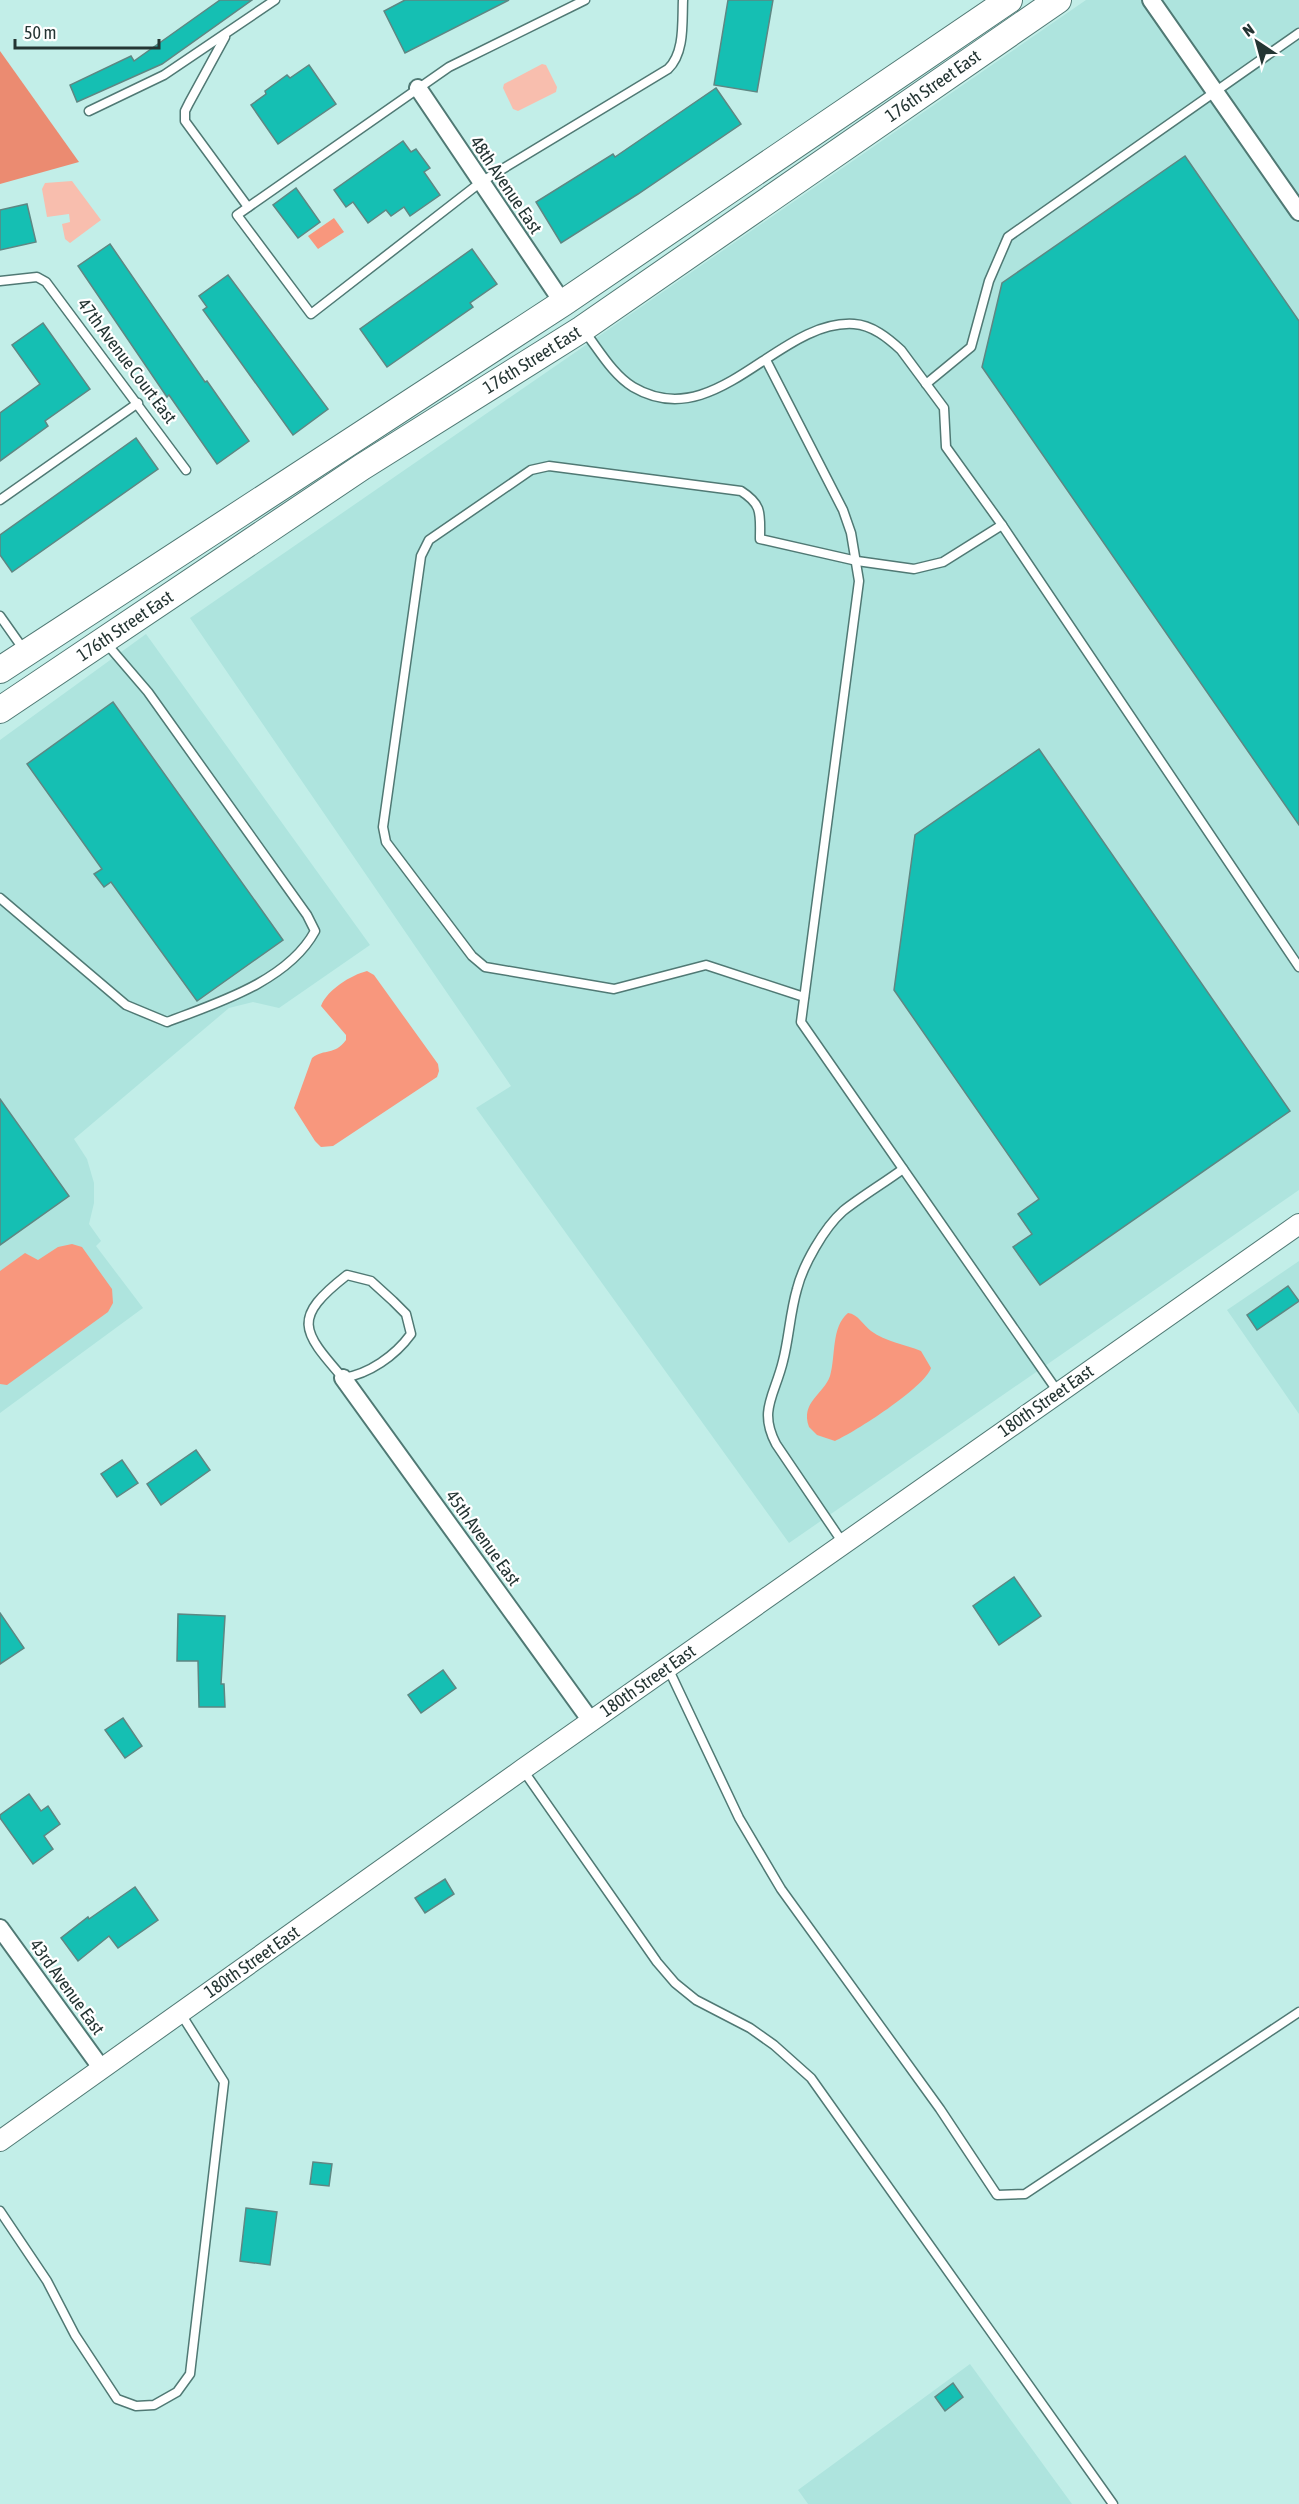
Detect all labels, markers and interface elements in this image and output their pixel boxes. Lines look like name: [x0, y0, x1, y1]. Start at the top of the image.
scale bar: [15, 12, 159, 50]
north arrow: [1227, 12, 1287, 72]
text: N: [1239, 20, 1257, 40]
text: 50 m: [24, 22, 56, 43]
street label: 176th Street East: [881, 45, 984, 126]
street label: 48th Avenue East: [466, 132, 547, 238]
street label: 47th Avenue Court East: [74, 294, 181, 427]
street label: 176th Street East: [479, 321, 584, 398]
street label: 176th Street East: [73, 586, 177, 665]
street label: 180th Street East: [994, 1360, 1097, 1441]
street label: 45th Avenue East: [442, 1486, 525, 1590]
street label: 180th Street East: [596, 1640, 699, 1721]
street label: 180th Street East: [200, 1921, 303, 2002]
street label: 43rd Avenue East: [26, 1935, 109, 2039]

